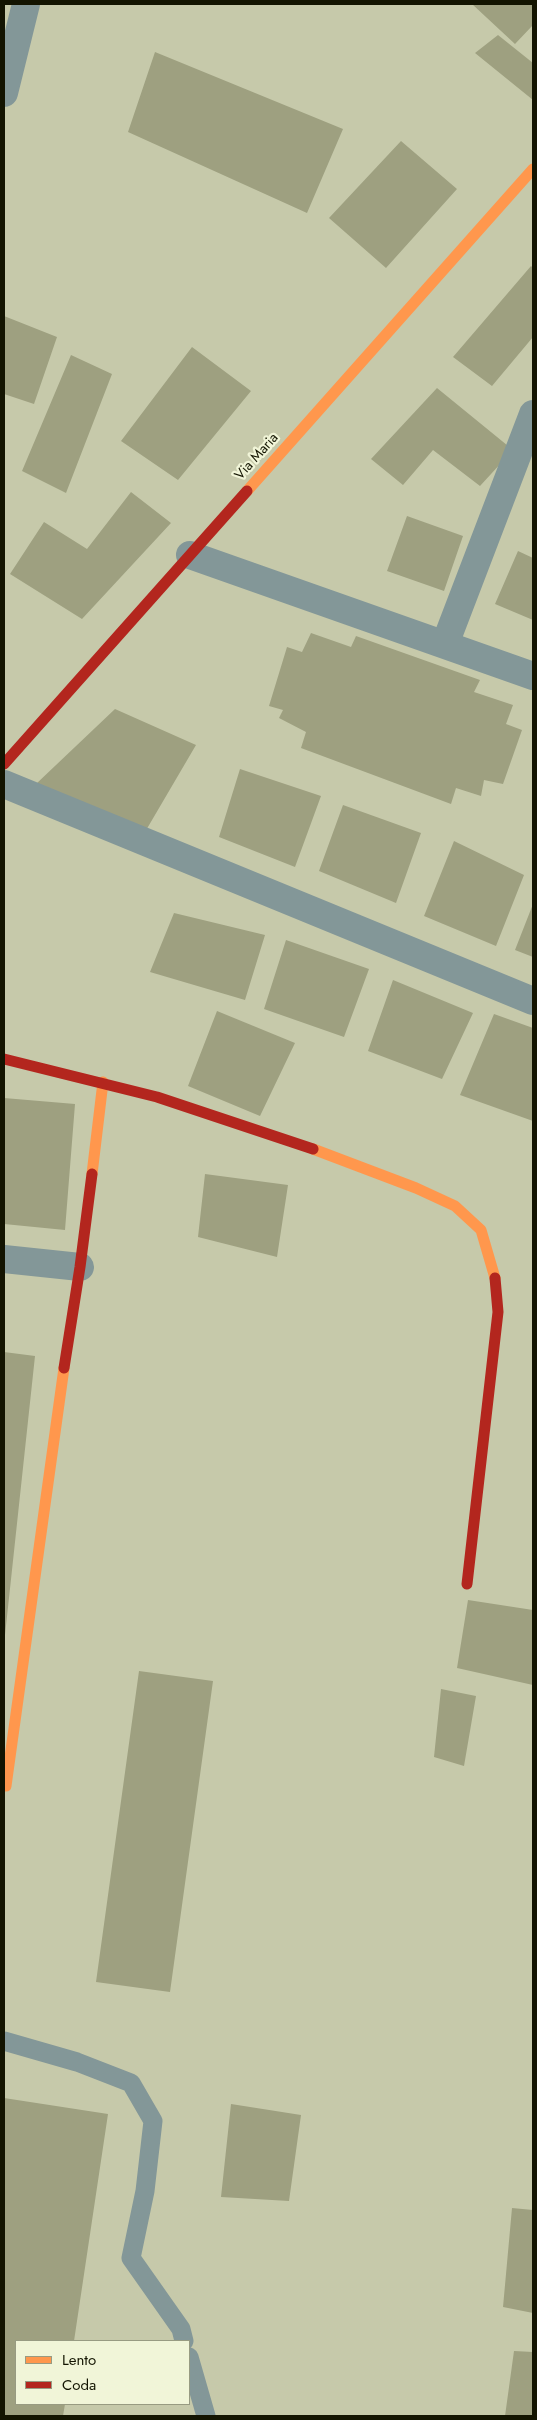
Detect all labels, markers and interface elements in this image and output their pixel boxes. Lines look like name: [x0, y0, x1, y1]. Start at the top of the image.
street label: Via Maria: [232, 430, 282, 484]
legend: [15, 2340, 190, 2405]
text: Lento: [62, 2349, 96, 2371]
text: Coda: [62, 2374, 96, 2396]

